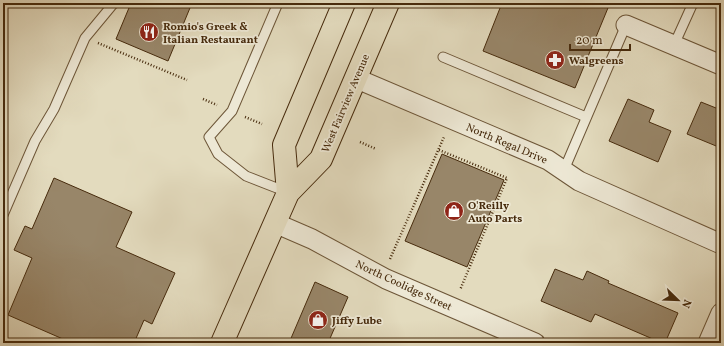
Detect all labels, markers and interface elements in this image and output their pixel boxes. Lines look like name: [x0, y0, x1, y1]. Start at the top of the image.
place label: Romio's Greek & Italian Restaurant: [163, 20, 258, 48]
restaurant icon: Romio's Greek & Italian Restaurant: [138, 21, 160, 43]
scale bar: [570, 26, 630, 52]
text: 20 m: [576, 33, 603, 49]
pharmacy icon: Walgreens: [544, 49, 566, 71]
street label: West Fairview Avenue: [319, 52, 374, 155]
place label: Walgreens: [569, 54, 624, 69]
street label: North Regal Drive: [463, 120, 549, 168]
place label: O'Reilly Auto Parts: [468, 199, 522, 227]
shop icon: O'Reilly Auto Parts: [443, 200, 465, 222]
street label: North Coolidge Street: [353, 257, 454, 315]
north arrow: [658, 280, 698, 320]
text: N: [677, 297, 694, 310]
shop icon: Jiffy Lube: [307, 309, 329, 331]
place label: Jiffy Lube: [331, 314, 382, 329]

